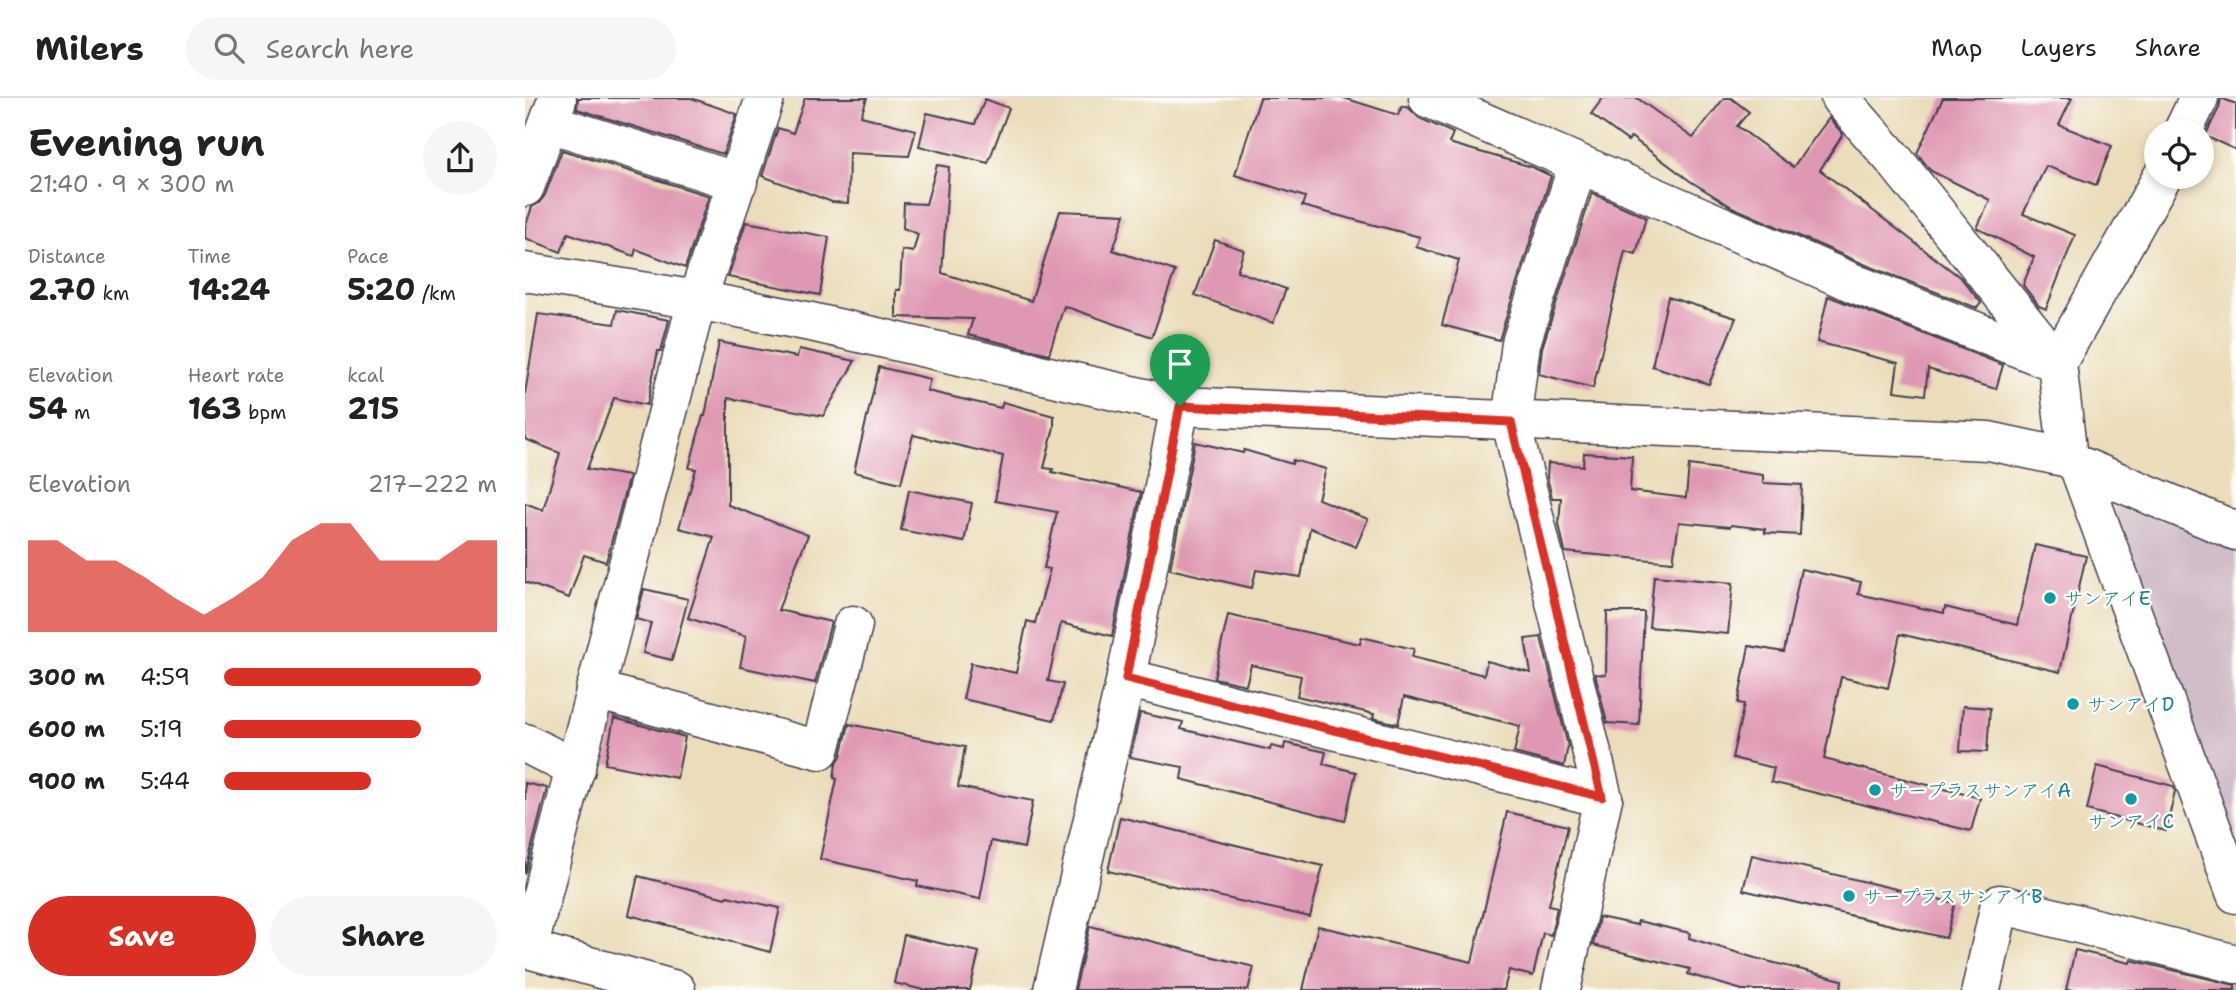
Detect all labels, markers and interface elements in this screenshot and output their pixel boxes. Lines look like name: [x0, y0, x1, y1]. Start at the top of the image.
search box: [186, 17, 676, 80]
text: Milers: [35, 26, 144, 71]
icon: search: [210, 29, 248, 67]
text: Search here: [266, 31, 414, 66]
text: Map: [1931, 32, 1982, 64]
text: Layers: [2020, 32, 2097, 64]
text: Share: [2135, 32, 2201, 64]
text: Evening run: [28, 117, 265, 168]
map controls: [2144, 119, 2214, 189]
button: locate: [2144, 119, 2214, 189]
button: share: [423, 121, 497, 195]
text: 21:40 · 9 × 300 m: [28, 169, 234, 199]
text: Distance: [28, 244, 106, 269]
text: Time: [188, 244, 231, 269]
text: Pace: [347, 244, 389, 269]
text: 2.70: [28, 269, 96, 310]
text: 14:24: [188, 269, 270, 310]
text: 5:20: [347, 269, 415, 310]
text: km: [96, 281, 129, 306]
text: /km: [415, 281, 456, 306]
pin: [1150, 334, 1210, 406]
icon: arrive: [1161, 345, 1199, 383]
text: Elevation: [28, 363, 113, 388]
text: Heart rate: [188, 363, 284, 388]
text: kcal: [347, 363, 384, 388]
text: 54: [28, 388, 68, 429]
text: 163: [188, 388, 242, 429]
text: 215: [347, 388, 399, 429]
text: m: [68, 400, 90, 425]
text: bpm: [242, 400, 286, 425]
text: Elevation: [28, 469, 131, 499]
text: 217–222 m: [368, 469, 497, 499]
place label: サンアイE: [2064, 586, 2151, 611]
marker: サンアイE: [2042, 590, 2058, 606]
text: 300 m: [28, 662, 105, 692]
text: 4:59: [140, 662, 190, 692]
place label: サンアイD: [2087, 692, 2174, 717]
marker: サンアイD: [2065, 696, 2081, 712]
text: 600 m: [28, 714, 105, 744]
text: 5:19: [140, 714, 183, 744]
text: 900 m: [28, 766, 105, 796]
text: 5:44: [140, 766, 190, 796]
place label: サープラスサンアイA: [1889, 778, 2071, 803]
marker: サープラスサンアイA: [1867, 782, 1883, 798]
marker: サンアイC: [2123, 791, 2139, 807]
place label: サンアイC: [2088, 809, 2174, 834]
place label: サープラスサンアイB: [1863, 884, 2043, 909]
marker: サープラスサンアイB: [1841, 888, 1857, 904]
button: Save: [28, 896, 256, 976]
button: Share: [270, 896, 497, 976]

